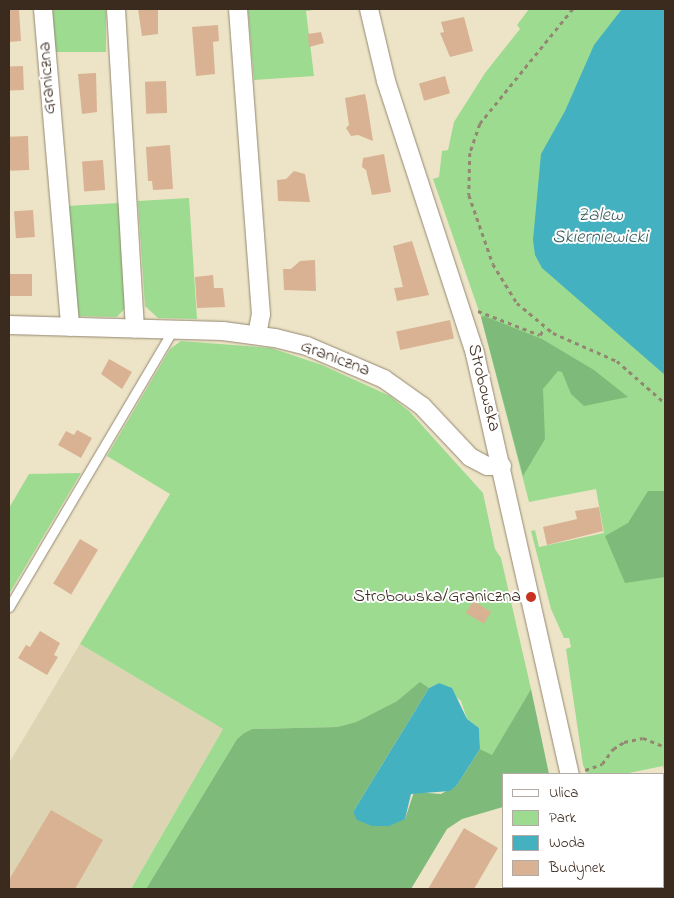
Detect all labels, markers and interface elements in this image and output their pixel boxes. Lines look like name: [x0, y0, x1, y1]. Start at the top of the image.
street label: Graniczna: [35, 41, 61, 115]
water label: Zalew Skierniewicki: [552, 205, 648, 249]
street label: Graniczna: [297, 336, 373, 382]
street label: Strobowska: [462, 342, 504, 434]
place label: Strobowska/Graniczna: [353, 586, 521, 608]
marker: Strobowska/Graniczna: [525, 591, 537, 603]
legend: [502, 773, 664, 888]
text: Ulica: [549, 782, 578, 804]
text: Park: [549, 807, 576, 829]
text: Woda: [549, 832, 585, 854]
text: Budynek: [549, 857, 605, 879]

